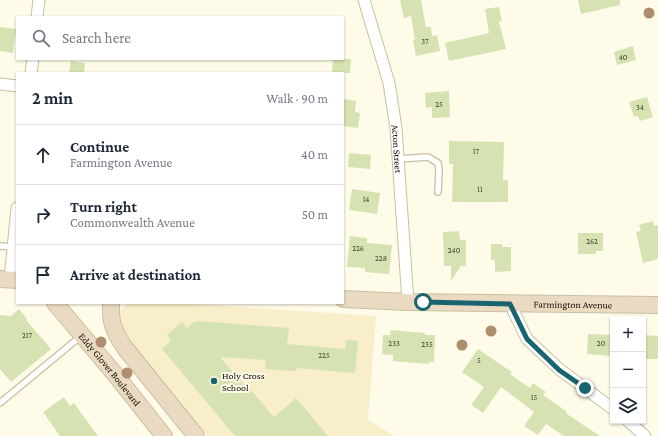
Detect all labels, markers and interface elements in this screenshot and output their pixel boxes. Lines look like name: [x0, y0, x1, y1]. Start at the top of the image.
search box: [16, 16, 344, 60]
icon: search: [30, 27, 52, 49]
text: Search here: [62, 30, 131, 46]
house number: 37: [421, 37, 429, 46]
house number: 40: [619, 53, 628, 62]
text: 2 min: [32, 89, 73, 108]
text: Walk · 90 m: [266, 91, 328, 106]
house number: 25: [435, 100, 443, 109]
house number: 34: [636, 103, 644, 112]
street label: Acton Street: [390, 124, 404, 174]
text: Continue: [70, 139, 129, 155]
icon: ahead: [32, 144, 54, 166]
text: 40 m: [301, 147, 328, 162]
house number: 17: [473, 147, 479, 156]
text: Farmington Avenue: [70, 155, 172, 170]
house number: 11: [477, 185, 483, 194]
house number: 14: [363, 195, 369, 204]
text: Turn right: [70, 199, 137, 215]
icon: right: [32, 204, 54, 226]
text: 50 m: [302, 207, 328, 222]
text: Commonwealth Avenue: [70, 215, 195, 230]
house number: 262: [586, 237, 598, 246]
house number: 226: [352, 244, 364, 253]
house number: 240: [448, 246, 461, 255]
house number: 228: [375, 254, 387, 263]
icon: arrive: [32, 264, 54, 286]
text: Arrive at destination: [70, 267, 201, 283]
route start: [414, 293, 432, 311]
street label: Farmington Avenue: [533, 299, 613, 310]
map controls: [610, 316, 646, 424]
button: +: [610, 316, 646, 352]
house number: 217: [22, 331, 32, 340]
street label: Eddy Glover Boulevard: [76, 331, 143, 409]
house number: 233: [388, 339, 400, 348]
house number: 20: [597, 339, 606, 348]
house number: 235: [421, 340, 433, 349]
house number: 225: [318, 351, 330, 360]
button: −: [610, 352, 646, 388]
house number: 5: [477, 356, 481, 365]
place label: Holy Cross School: [222, 370, 265, 393]
marker: Holy Cross School: [209, 376, 219, 386]
route end: [576, 379, 594, 397]
button: layers: [610, 388, 646, 424]
house number: 15: [531, 393, 537, 402]

